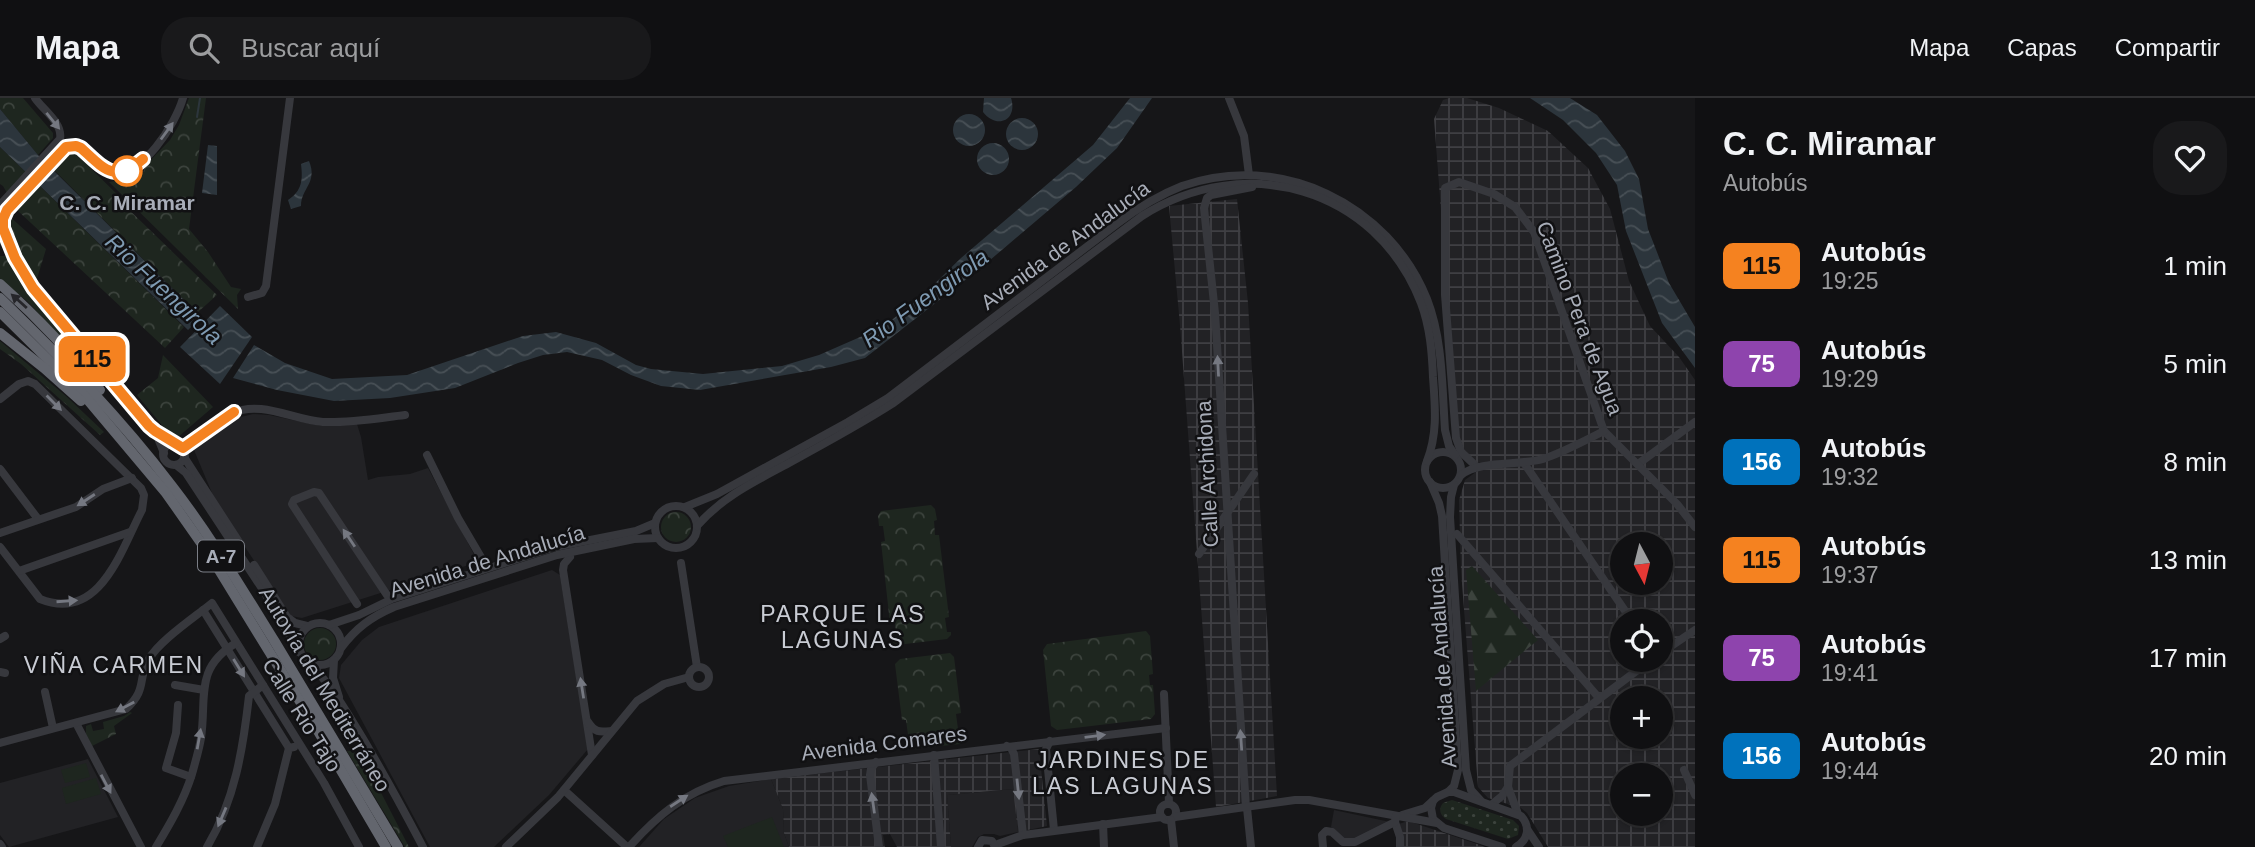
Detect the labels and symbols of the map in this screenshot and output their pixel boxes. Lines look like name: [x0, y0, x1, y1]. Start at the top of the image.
one-way arrow: [45, 113, 60, 130]
one-way arrow: [160, 122, 174, 140]
marker: C. C. Miramar: [112, 156, 142, 186]
street label: Avenida de Andalucía: [976, 176, 1154, 314]
place label: C. C. Miramar: [59, 191, 195, 214]
street label: Camino Pera de Agua: [1532, 218, 1628, 418]
water label: Rio Fuengirola: [100, 228, 228, 350]
water label: Rio Fuengirola: [857, 244, 993, 352]
one-way arrow: [10, 293, 28, 309]
line badge: 115: [52, 336, 132, 382]
one-way arrow: [1212, 355, 1223, 377]
one-way arrow: [45, 394, 62, 410]
street label: Calle Archidona: [1192, 400, 1222, 548]
one-way arrow: [77, 493, 95, 507]
street label: Avenida de Andalucía: [387, 520, 588, 602]
one-way arrow: [343, 529, 356, 548]
north arrow: [1610, 532, 1673, 595]
road number: A-7: [198, 540, 244, 572]
street label: Avenida de Andalucía: [1423, 565, 1461, 769]
street label: Autovía del Mediterráneo: [255, 583, 395, 795]
one-way arrow: [56, 596, 78, 607]
district label: PARQUE LAS LAGUNAS: [760, 601, 926, 653]
district label: VIÑA CARMEN: [24, 652, 204, 678]
street label: Calle Rio Tajo: [258, 654, 346, 776]
one-way arrow: [233, 659, 246, 678]
one-way arrow: [576, 677, 587, 699]
one-way arrow: [114, 700, 134, 712]
street label: Avenida Comares: [800, 721, 968, 765]
one-way arrow: [194, 728, 205, 750]
one-way arrow: [1235, 728, 1246, 750]
one-way arrow: [1084, 730, 1106, 741]
district label: JARDINES DE LAS LAGUNAS: [1032, 747, 1214, 799]
one-way arrow: [101, 774, 112, 794]
one-way arrow: [1013, 778, 1024, 800]
one-way arrow: [868, 792, 879, 814]
one-way arrow: [669, 794, 689, 807]
one-way arrow: [216, 807, 228, 827]

